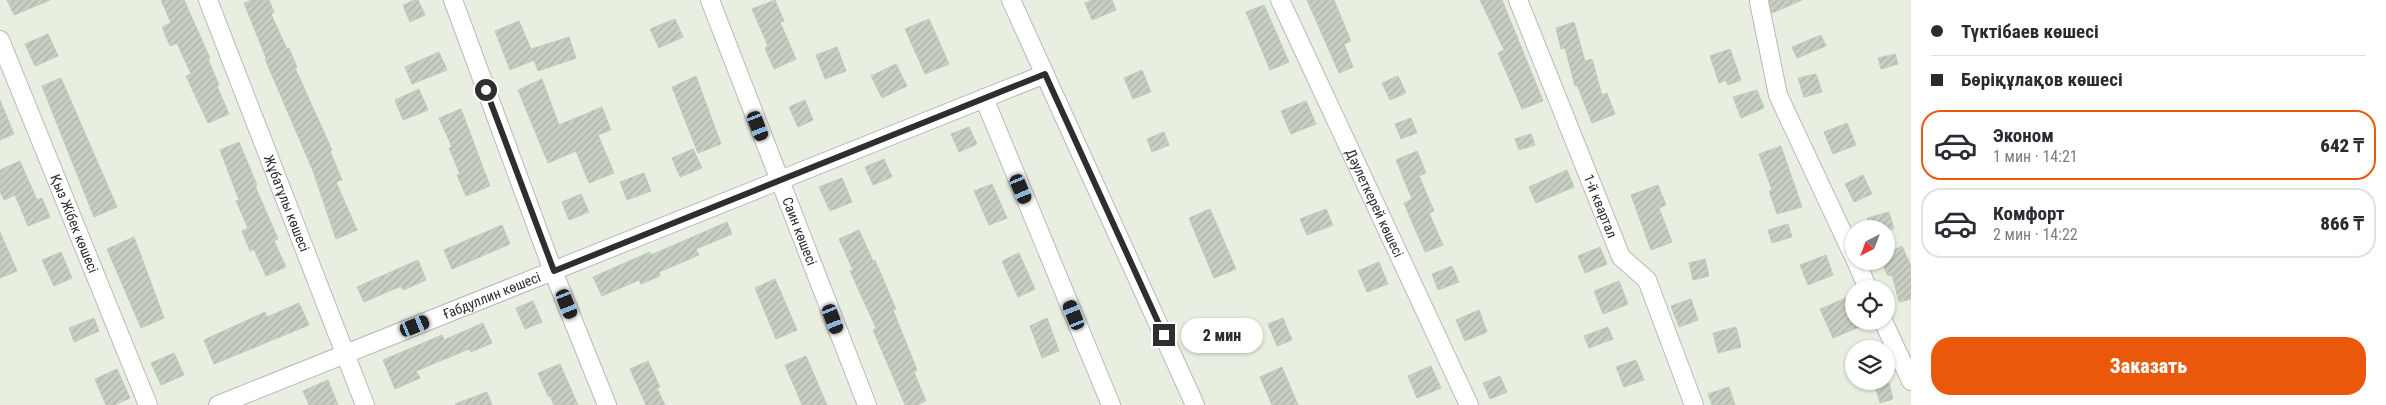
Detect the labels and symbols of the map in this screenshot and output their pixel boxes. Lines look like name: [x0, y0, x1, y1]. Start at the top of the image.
route start: [475, 79, 497, 101]
car: [745, 109, 770, 143]
street label: Дәулеткерей көшесі: [1343, 146, 1407, 260]
street label: Жұбатұлы көшесі: [261, 153, 313, 254]
street label: Қыз Жібек көшесі: [47, 172, 102, 275]
car: [1008, 172, 1033, 206]
street label: 1-й квартал: [1581, 172, 1621, 240]
street label: Саин көшесі: [779, 195, 820, 268]
north arrow: [1845, 220, 1895, 270]
street label: Ғабдуллин көшесі: [441, 269, 543, 322]
car: [554, 287, 579, 321]
car: [1061, 298, 1086, 332]
car: [820, 302, 845, 336]
car: [398, 313, 431, 339]
callout: 2 мин: [1182, 318, 1264, 352]
route end: [1153, 324, 1175, 346]

